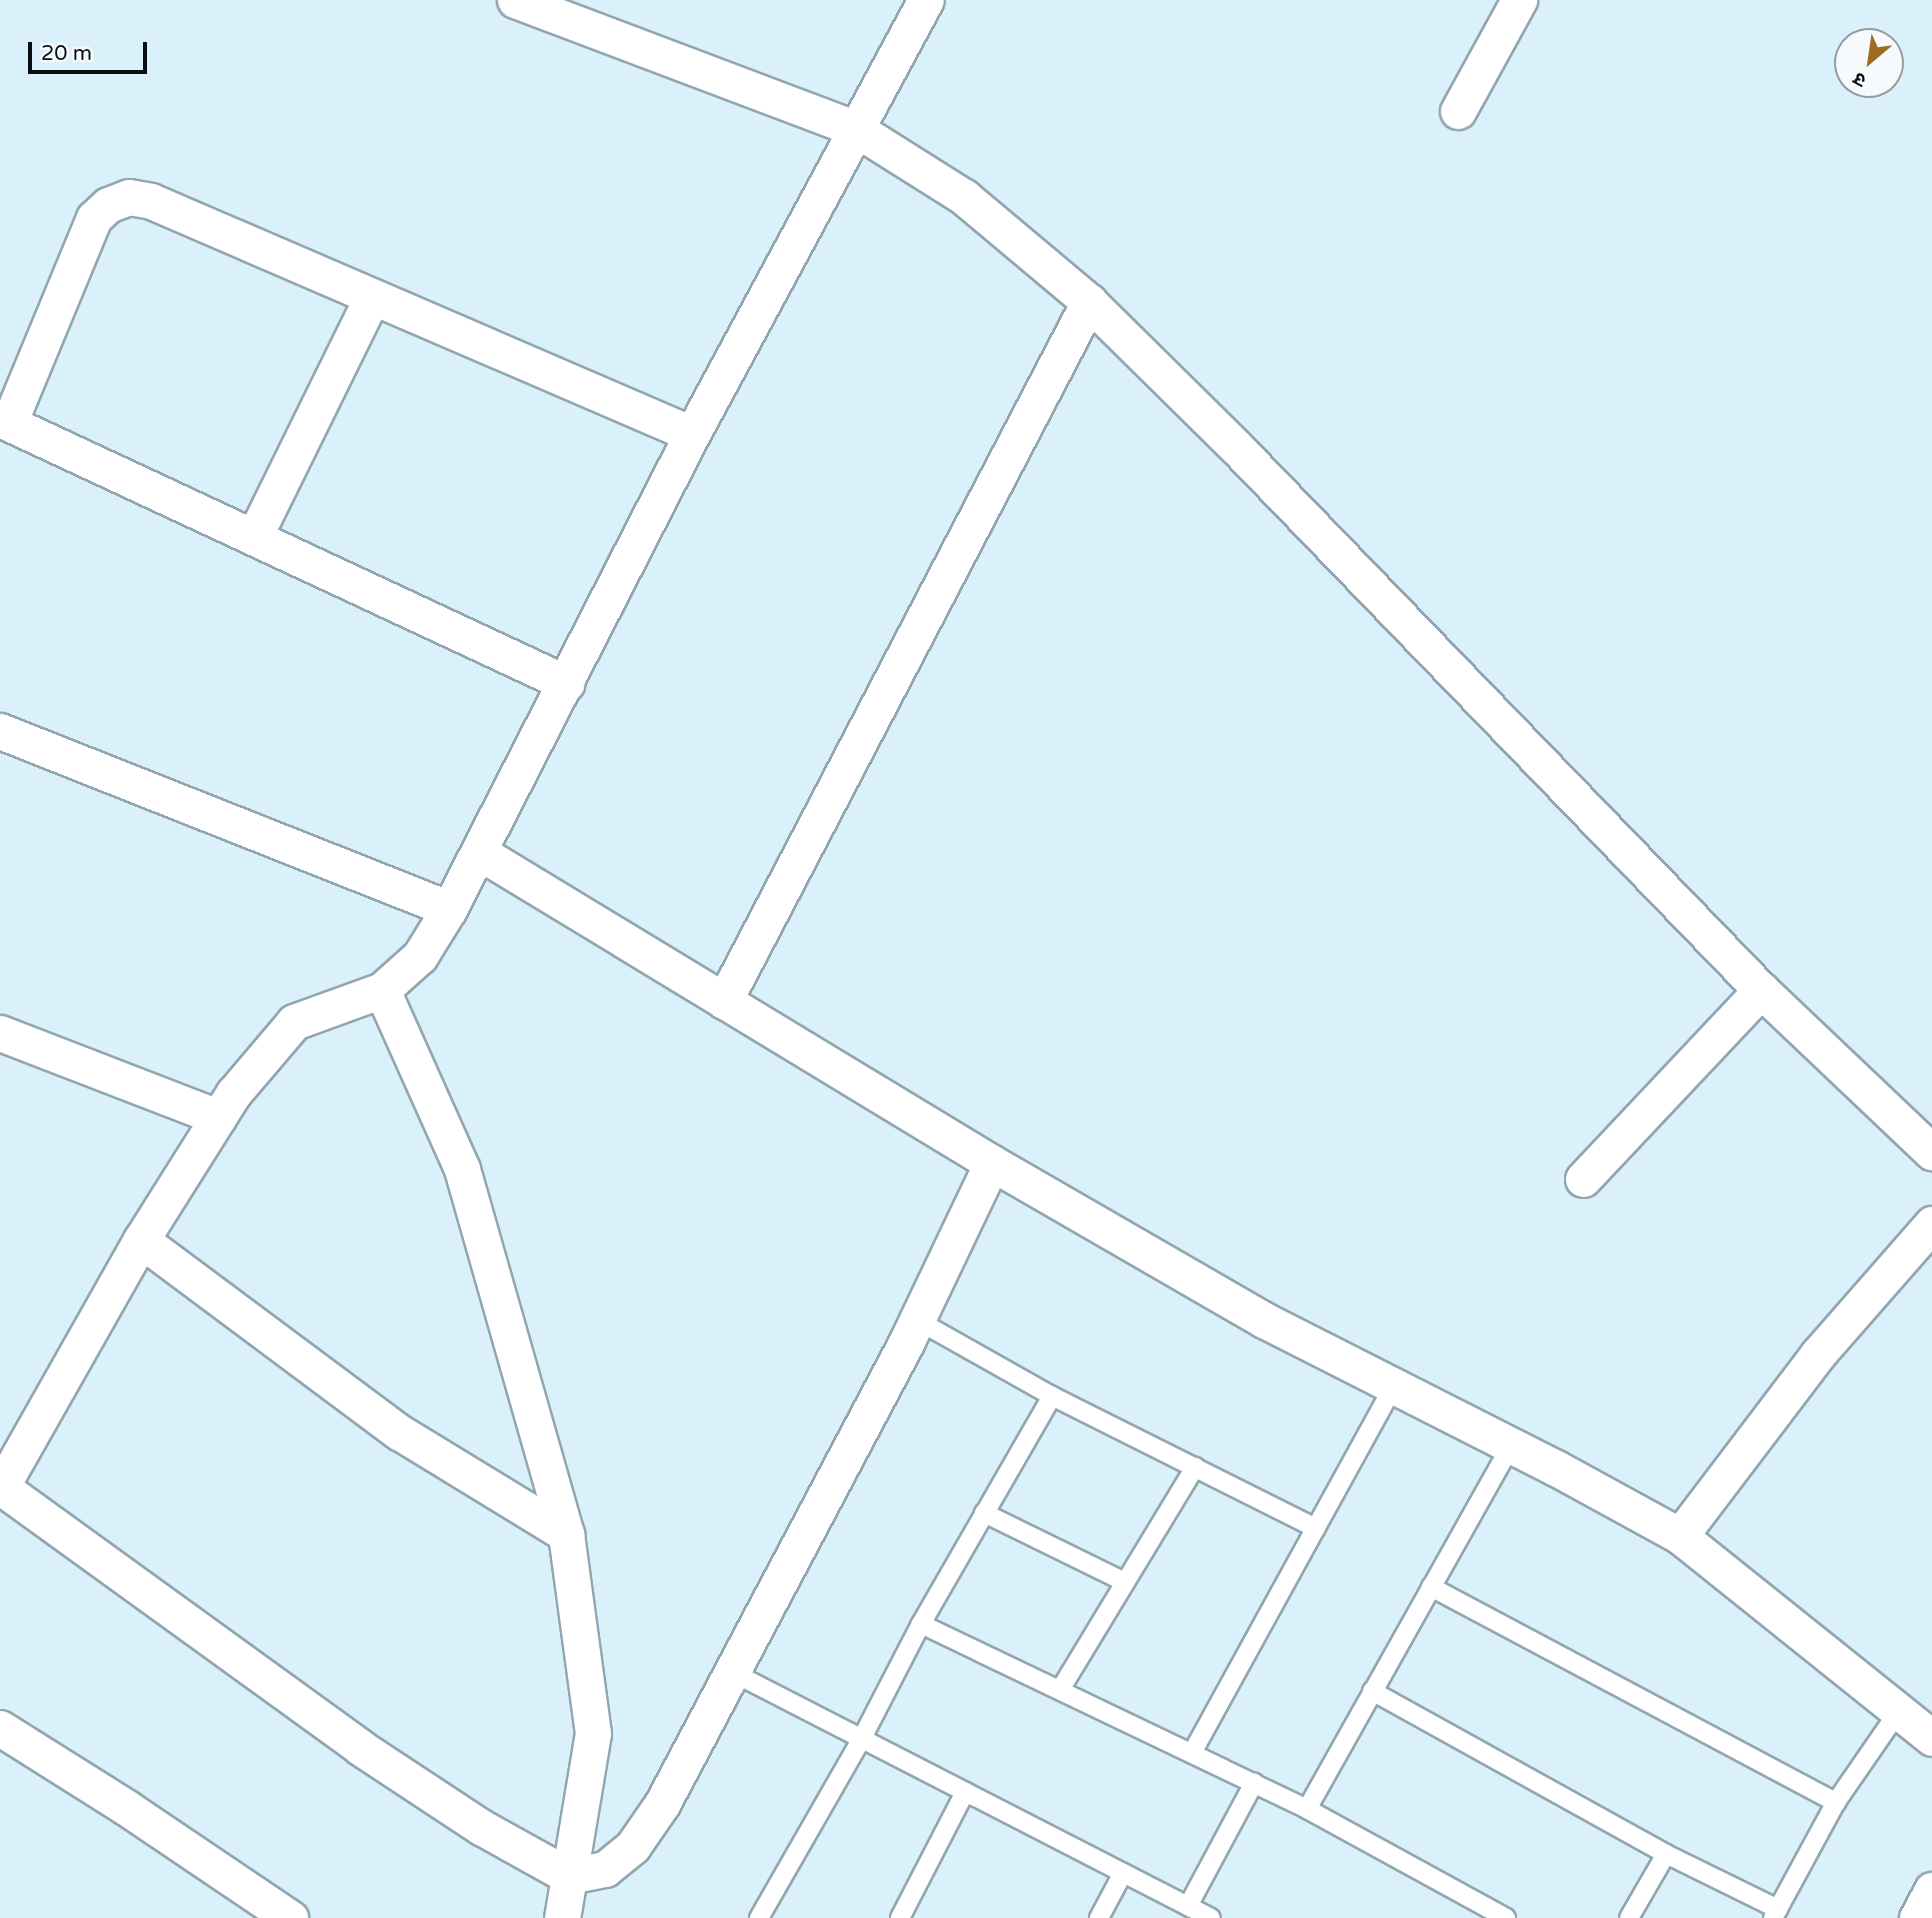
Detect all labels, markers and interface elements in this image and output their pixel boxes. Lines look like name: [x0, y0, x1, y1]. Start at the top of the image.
scale bar: [32, 28, 150, 72]
north arrow: [1834, 28, 1904, 98]
text: 20 m: [41, 41, 92, 66]
text: उ: [1850, 67, 1870, 92]

